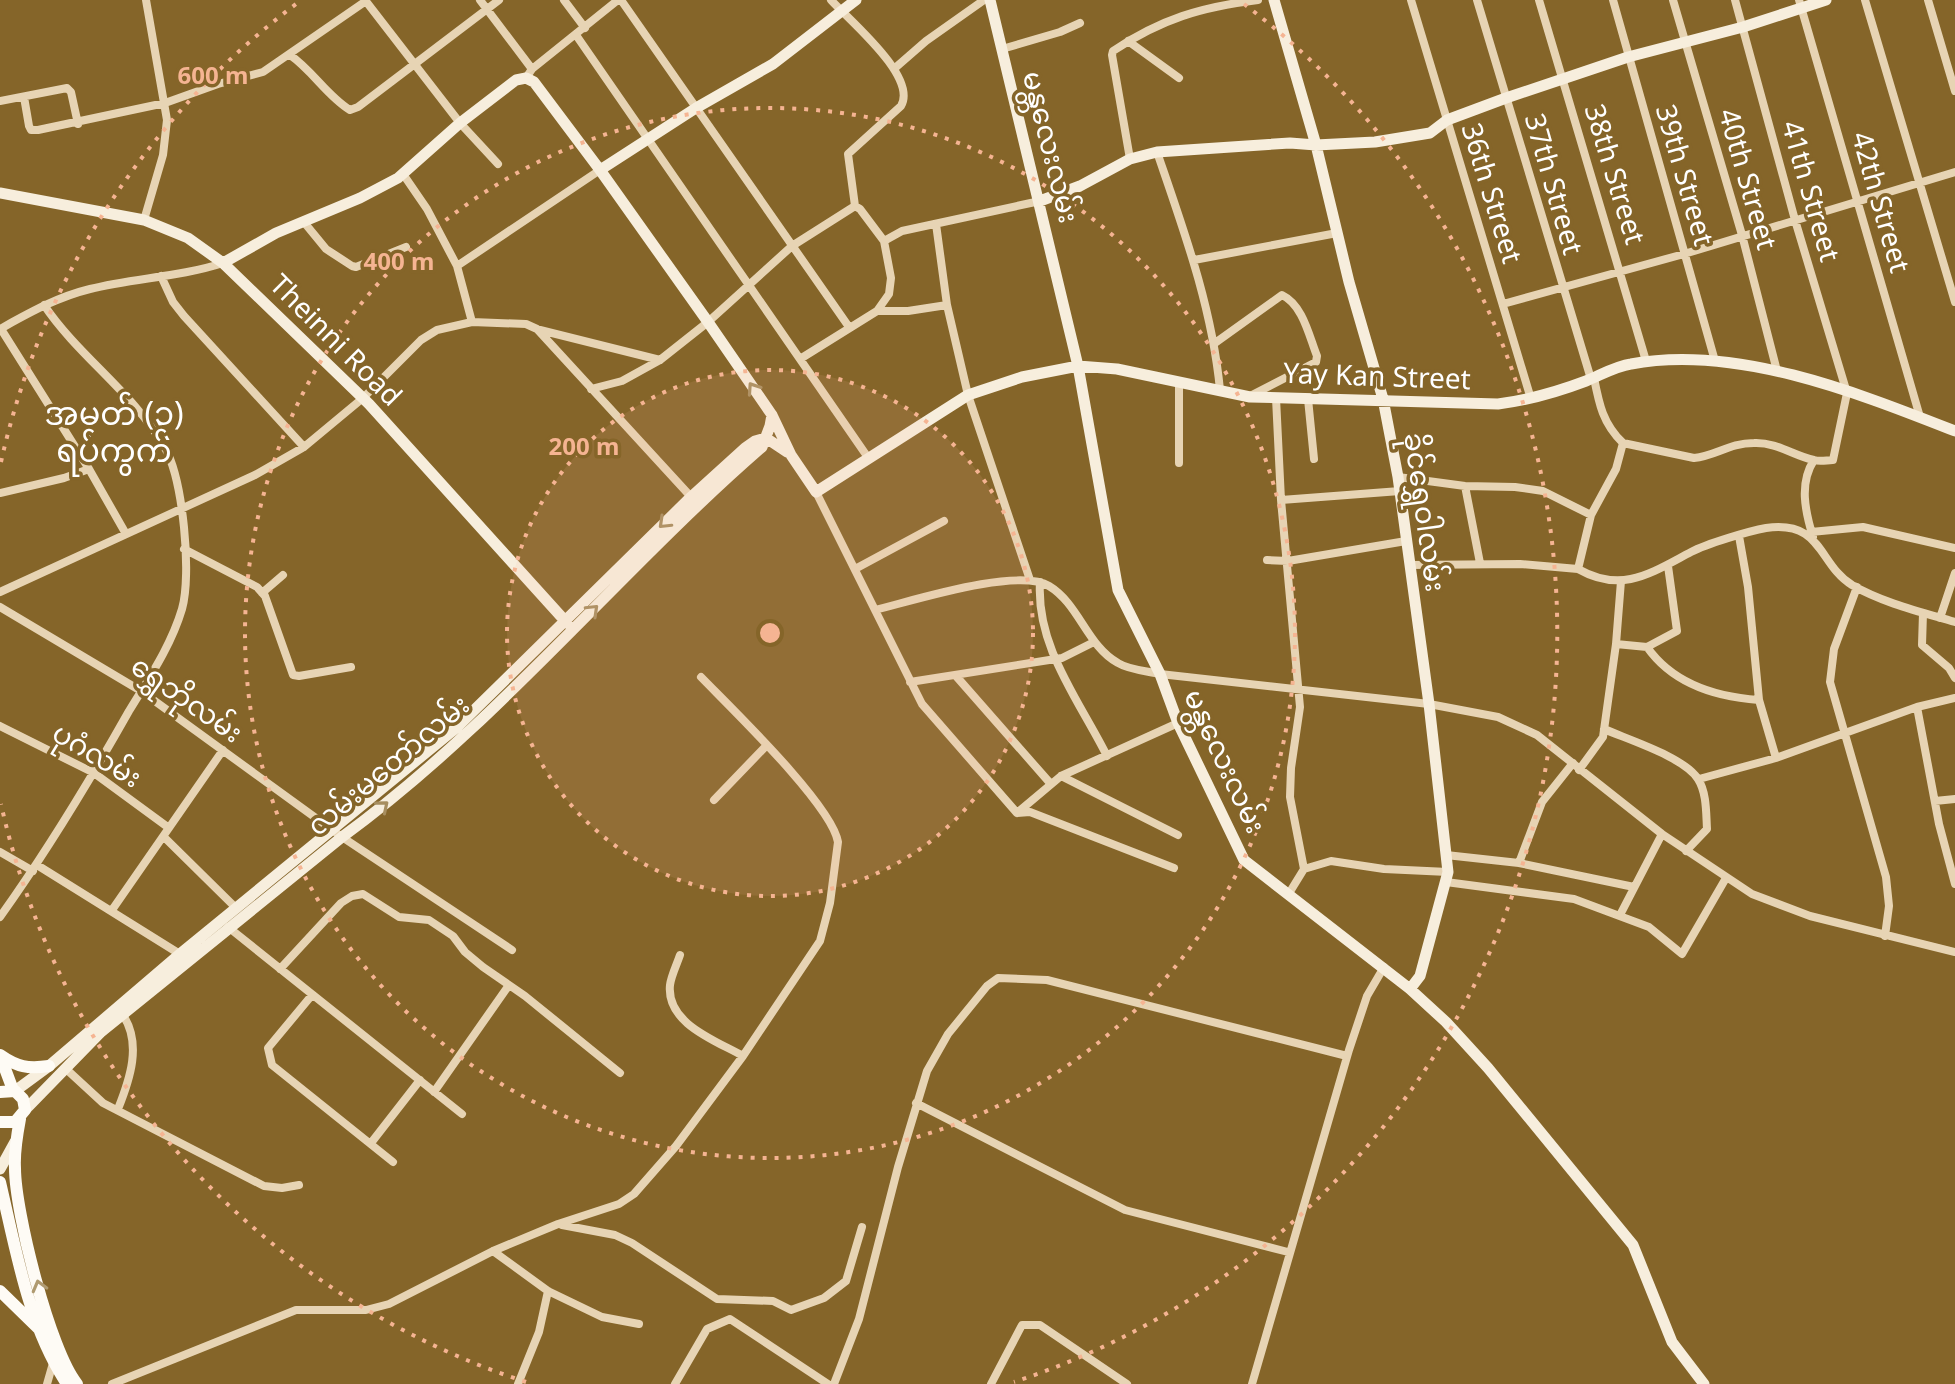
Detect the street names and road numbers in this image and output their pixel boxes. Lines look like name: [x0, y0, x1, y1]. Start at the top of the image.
street label: မန္တလေးလမ်း: [1010, 67, 1089, 228]
street label: 38th Street: [1577, 99, 1655, 249]
street label: 39th Street: [1648, 100, 1724, 250]
street label: 40th Street: [1711, 104, 1787, 254]
street label: 37th Street: [1517, 109, 1593, 259]
street label: 41th Street: [1774, 116, 1850, 266]
street label: 36th Street: [1454, 118, 1532, 268]
street label: 42th Street: [1844, 127, 1920, 277]
street label: Theinni Road: [262, 265, 411, 414]
street label: Yay Kan Street: [1283, 353, 1471, 397]
street label: ခိုင်ရွှေဝါလမ်း: [1391, 430, 1456, 595]
street label: ရွှေဘိုလမ်း: [121, 646, 251, 755]
street label: မန္တလေးလမ်း: [1171, 682, 1276, 841]
street label: လမ်းမတော်လမ်း: [298, 685, 476, 843]
street label: ပုဂံလမ်း: [43, 713, 149, 800]

